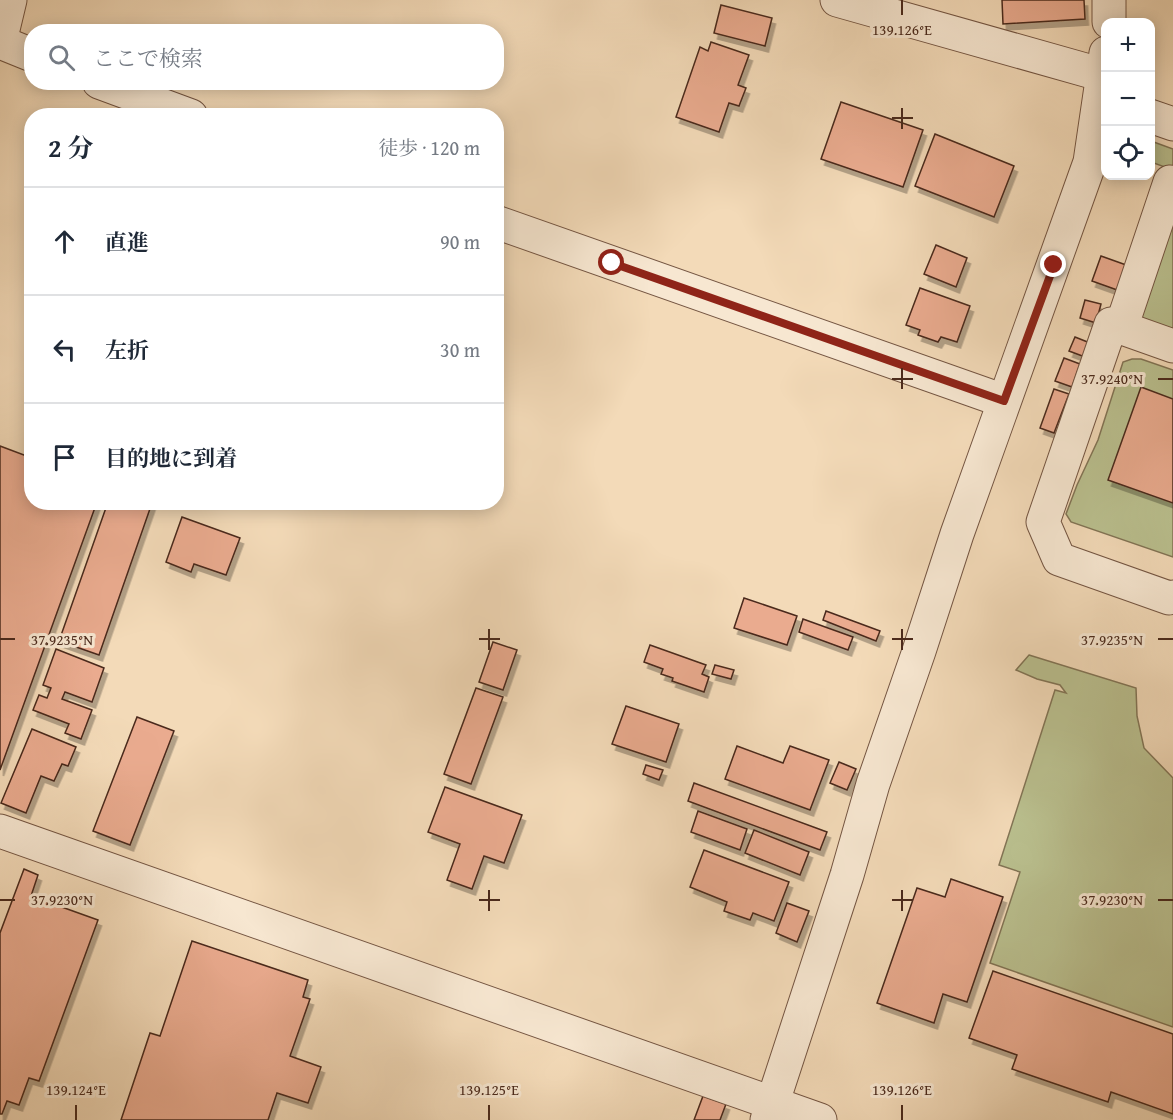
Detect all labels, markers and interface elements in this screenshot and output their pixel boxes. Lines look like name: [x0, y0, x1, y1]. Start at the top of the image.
map controls: [1101, 18, 1155, 180]
button: +: [1101, 18, 1155, 72]
text: 139.126°E: [872, 19, 932, 40]
search box: [24, 24, 504, 90]
icon: search: [45, 41, 78, 74]
text: ここで検索: [93, 42, 203, 74]
button: −: [1101, 72, 1155, 126]
button: locate: [1101, 126, 1155, 180]
text: 2 分: [48, 128, 93, 167]
text: 徒歩 · 120 m: [378, 133, 480, 162]
icon: ahead: [48, 225, 81, 258]
text: 直進: [105, 226, 149, 258]
text: 90 m: [440, 227, 480, 256]
route start: [598, 249, 624, 275]
route end: [1040, 251, 1066, 277]
icon: left: [48, 333, 81, 366]
text: 左折: [105, 334, 149, 366]
text: 30 m: [440, 335, 480, 364]
text: 37.9240°N: [1081, 368, 1143, 389]
icon: arrive: [48, 441, 81, 474]
text: 目的地に到着: [105, 442, 237, 474]
text: 37.9235°N: [31, 629, 93, 650]
text: 37.9235°N: [1081, 629, 1143, 650]
text: 37.9230°N: [31, 889, 93, 910]
text: 37.9230°N: [1081, 889, 1143, 910]
text: 139.124°E: [46, 1079, 106, 1100]
text: 139.125°E: [459, 1079, 519, 1100]
text: 139.126°E: [872, 1079, 932, 1100]

